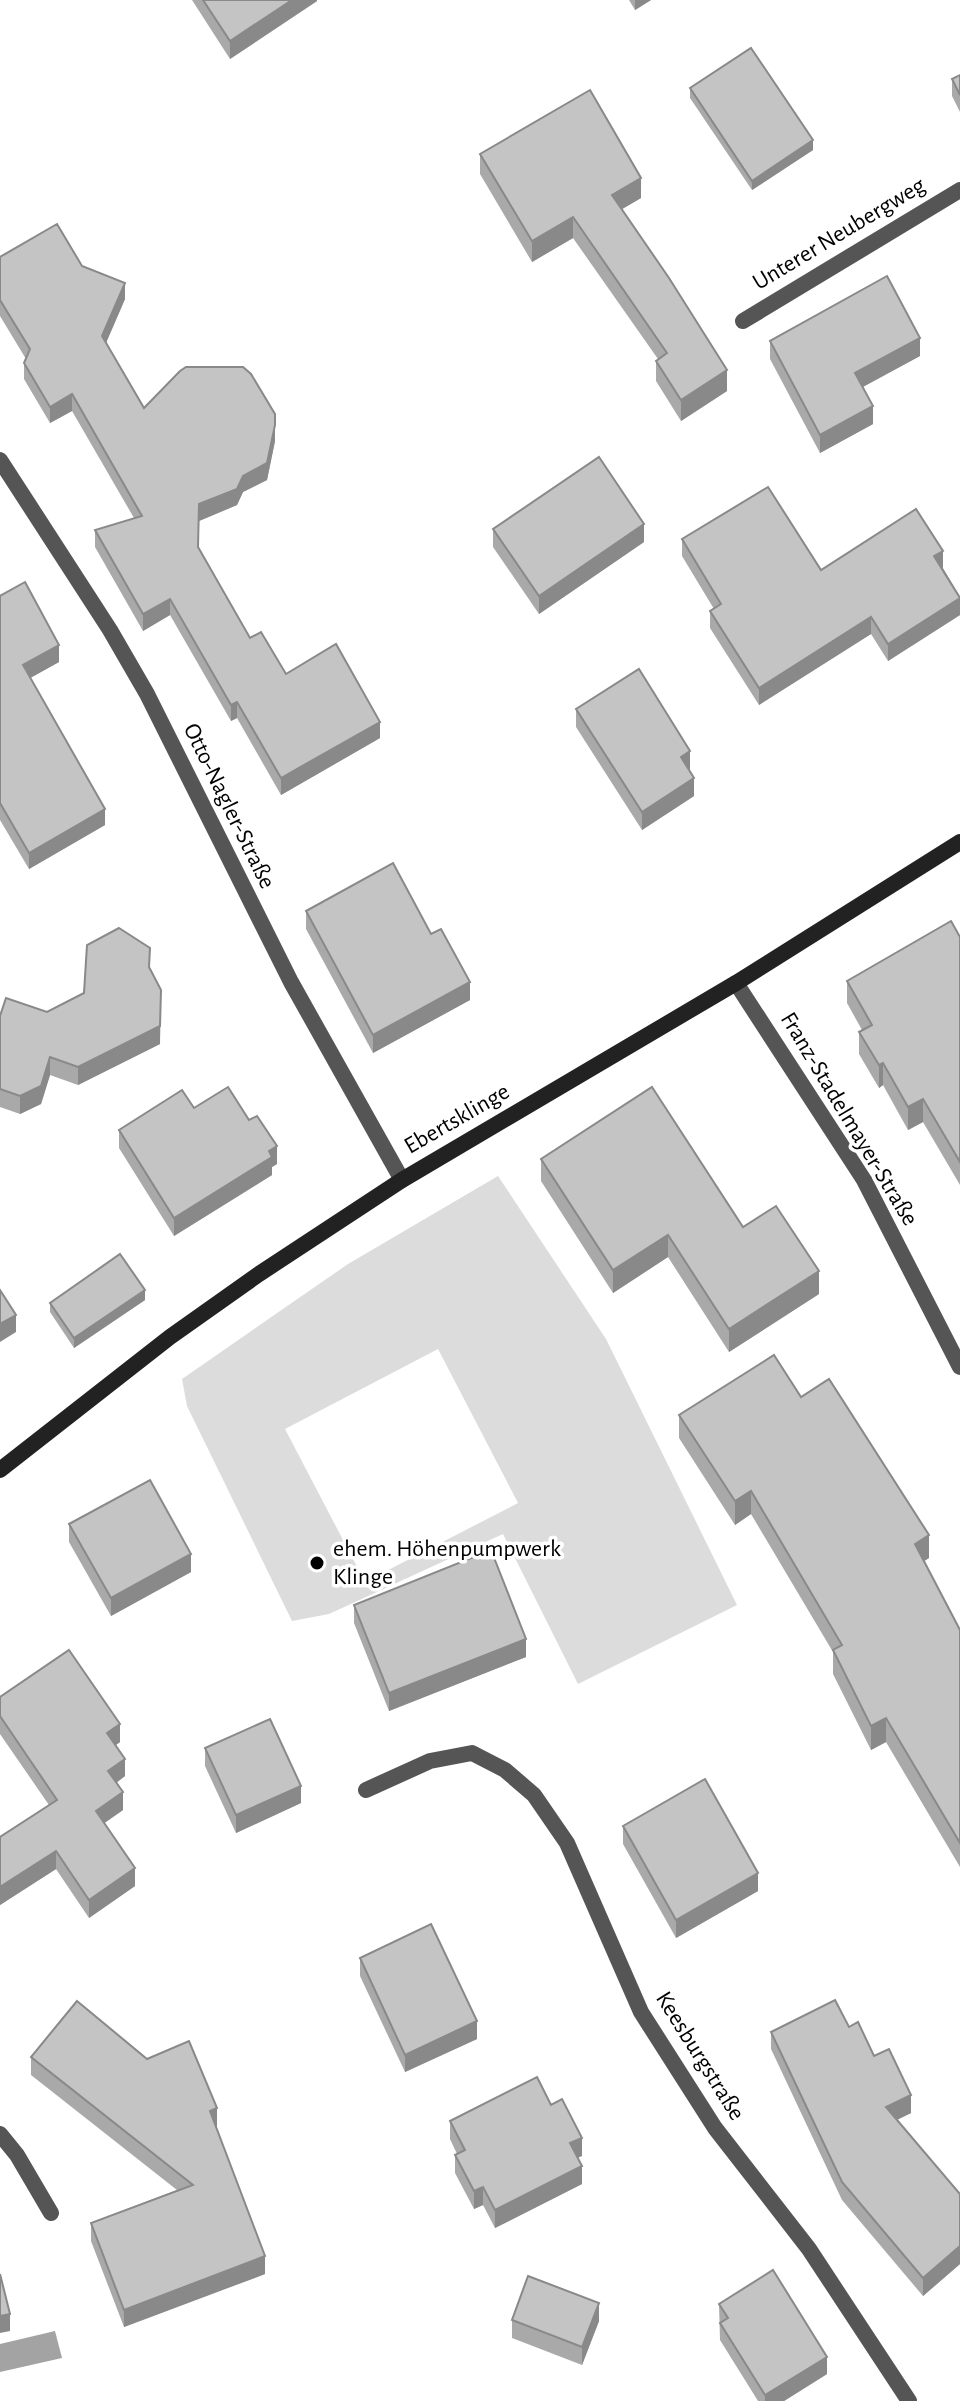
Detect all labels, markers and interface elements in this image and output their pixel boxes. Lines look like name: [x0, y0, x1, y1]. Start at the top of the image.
street label: Unterer Neubergweg: [749, 173, 930, 295]
street label: Otto-Nagler-Straße: [179, 720, 279, 892]
street label: Franz-Stadelmayer-Straße: [776, 1008, 922, 1230]
street label: Ebertsklinge: [400, 1079, 514, 1159]
place label: ehem. Höhenpumpwerk Klinge: [333, 1537, 561, 1589]
marker: ehem. Höhenpumpwerk Klinge: [308, 1554, 326, 1572]
street label: Keesburgstraße: [651, 1987, 749, 2125]

